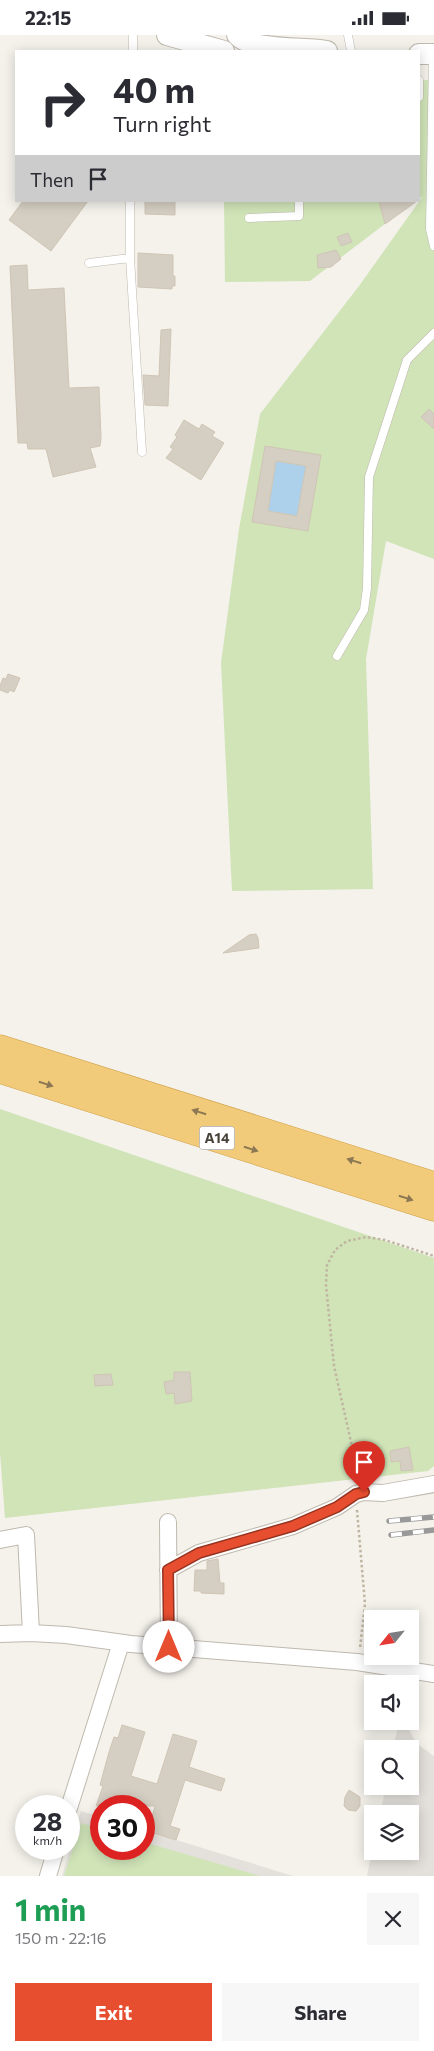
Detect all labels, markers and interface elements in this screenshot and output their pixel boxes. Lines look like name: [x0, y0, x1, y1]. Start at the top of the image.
text: 22:15: [25, 6, 71, 29]
text: 40 m: [113, 67, 195, 110]
icon: right: [30, 70, 95, 135]
text: Turn right: [113, 110, 211, 137]
icon: arrive: [84, 165, 112, 193]
text: Then: [30, 168, 74, 191]
one-way arrow: [39, 1080, 54, 1088]
one-way arrow: [192, 1107, 207, 1115]
road number: A14: [200, 1127, 234, 1149]
one-way arrow: [244, 1146, 259, 1153]
one-way arrow: [347, 1156, 362, 1164]
one-way arrow: [399, 1195, 414, 1203]
pin: [343, 1441, 385, 1492]
icon: arrive: [350, 1448, 378, 1476]
north arrow: [364, 1610, 419, 1665]
map controls: [364, 1610, 419, 1860]
position arrow: [142, 1620, 194, 1672]
button: sound: [364, 1675, 419, 1730]
button: search: [364, 1740, 419, 1795]
speed limit sign: 30: [90, 1795, 155, 1860]
button: layers: [364, 1805, 419, 1860]
text: 28: [33, 1806, 62, 1836]
text: km/h: [33, 1833, 62, 1847]
text: 1 min: [15, 1890, 86, 1927]
button: close: [367, 1893, 419, 1945]
text: 150 m · 22:16: [15, 1928, 106, 1947]
button: Exit: [15, 1983, 212, 2041]
button: Share: [222, 1983, 419, 2041]

